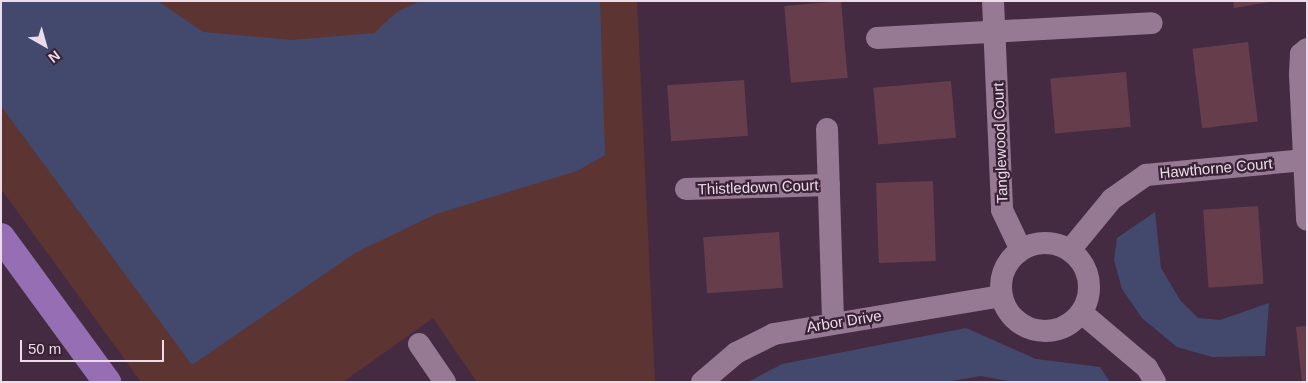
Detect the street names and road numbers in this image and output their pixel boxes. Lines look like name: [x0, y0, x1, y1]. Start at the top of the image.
street label: Tanglewood Court: [989, 82, 1011, 204]
street label: Hawthorne Court: [1159, 154, 1273, 182]
street label: Thistledown Court: [697, 176, 819, 198]
street label: Arbor Drive: [805, 306, 883, 336]

